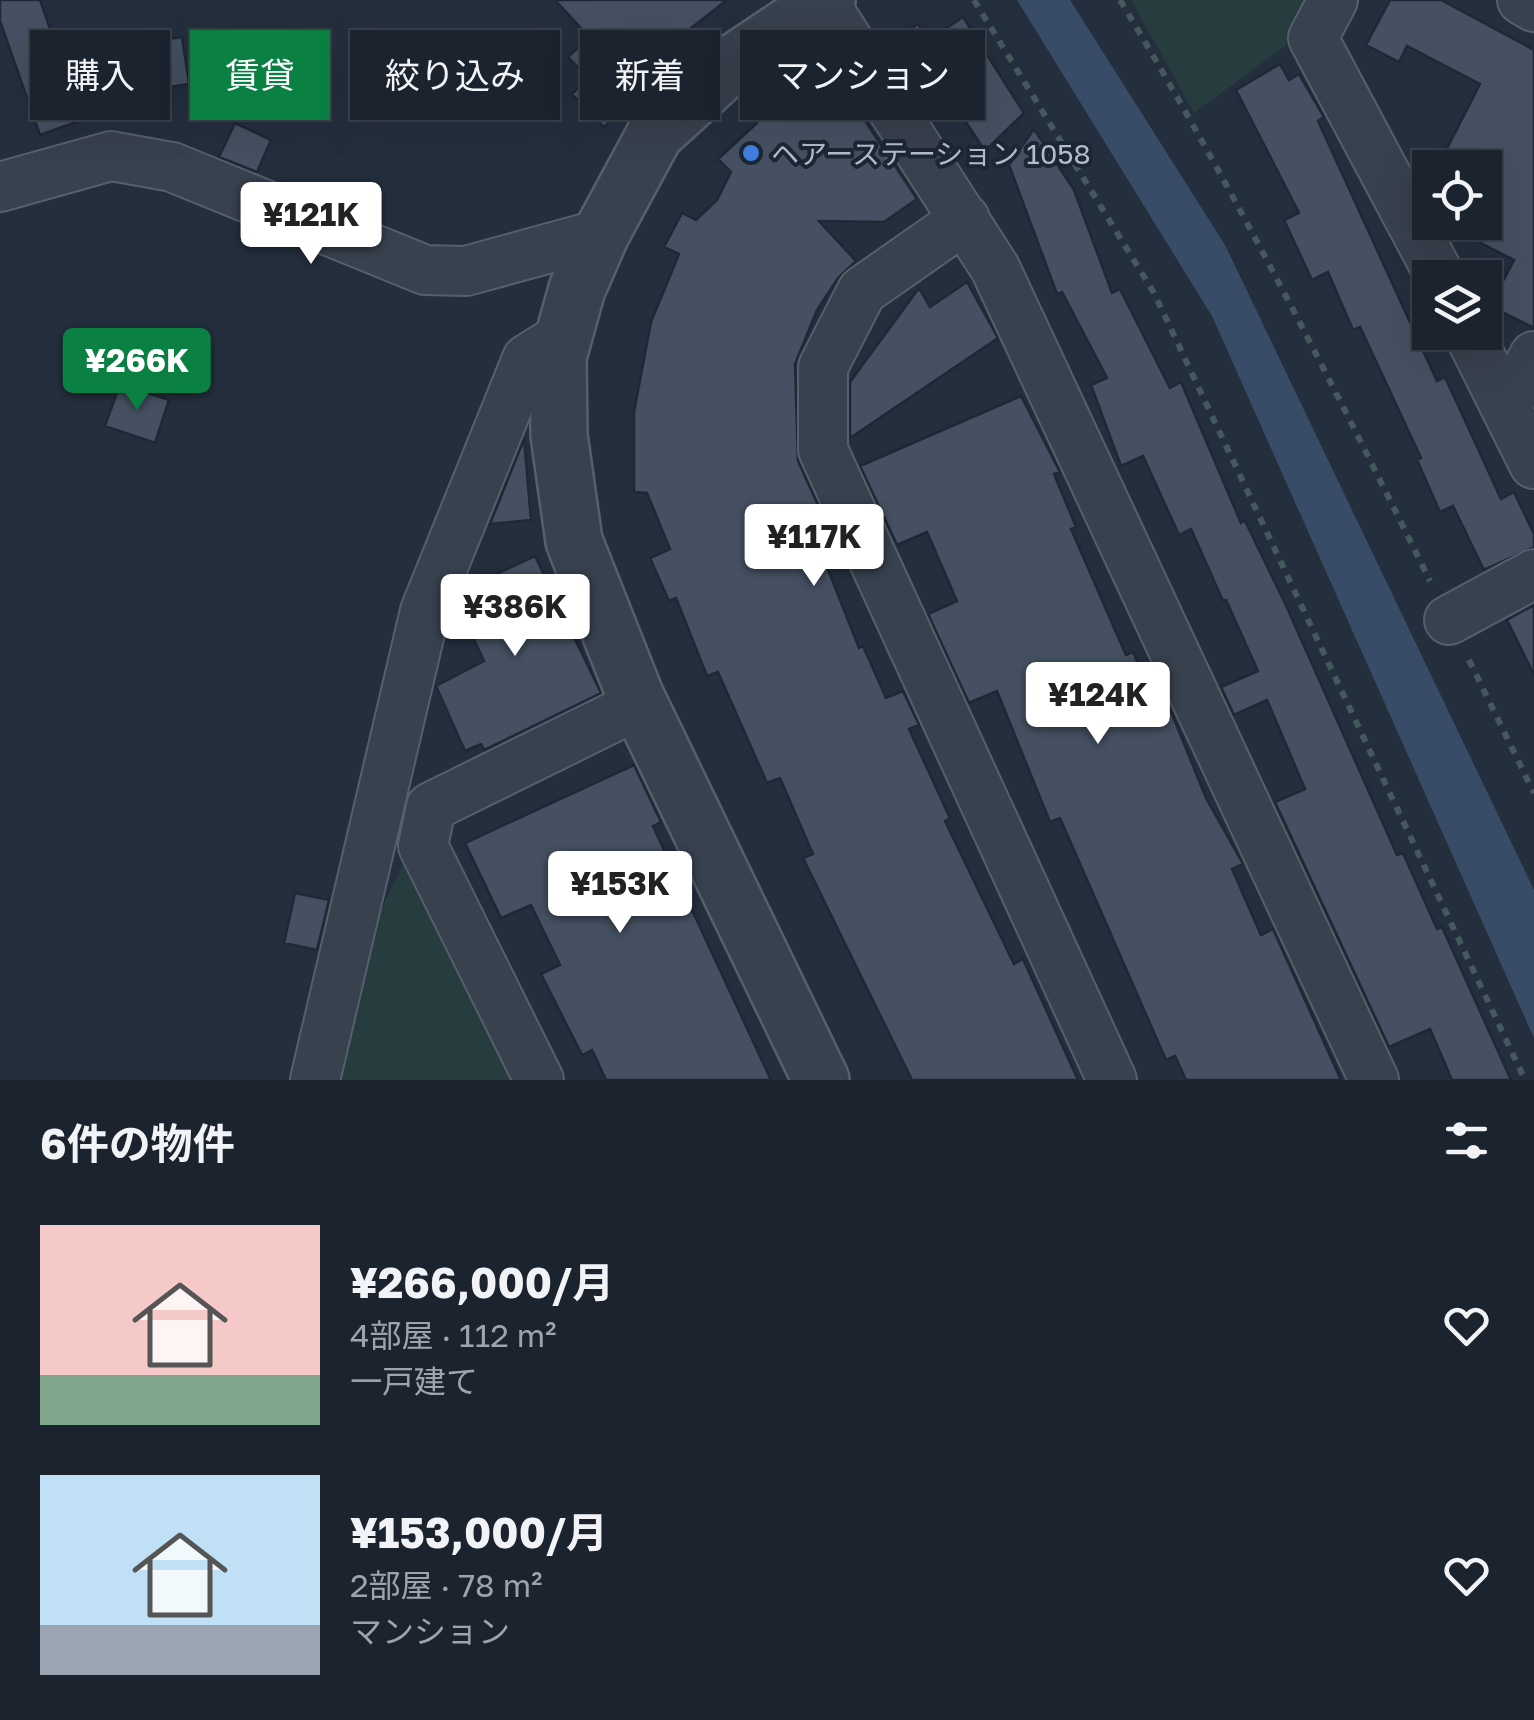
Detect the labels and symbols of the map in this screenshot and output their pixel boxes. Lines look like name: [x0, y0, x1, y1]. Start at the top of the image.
place label: ヘアーステーション 1058: [771, 137, 1091, 170]
marker: ヘアーステーション 1058: [740, 142, 762, 164]
pin: ¥121K: [241, 182, 381, 267]
pin: ¥266K: [67, 328, 207, 413]
pin: ¥117K: [744, 504, 884, 589]
pin: ¥386K: [445, 574, 585, 659]
pin: ¥124K: [1028, 662, 1168, 747]
pin: ¥153K: [550, 851, 690, 936]

